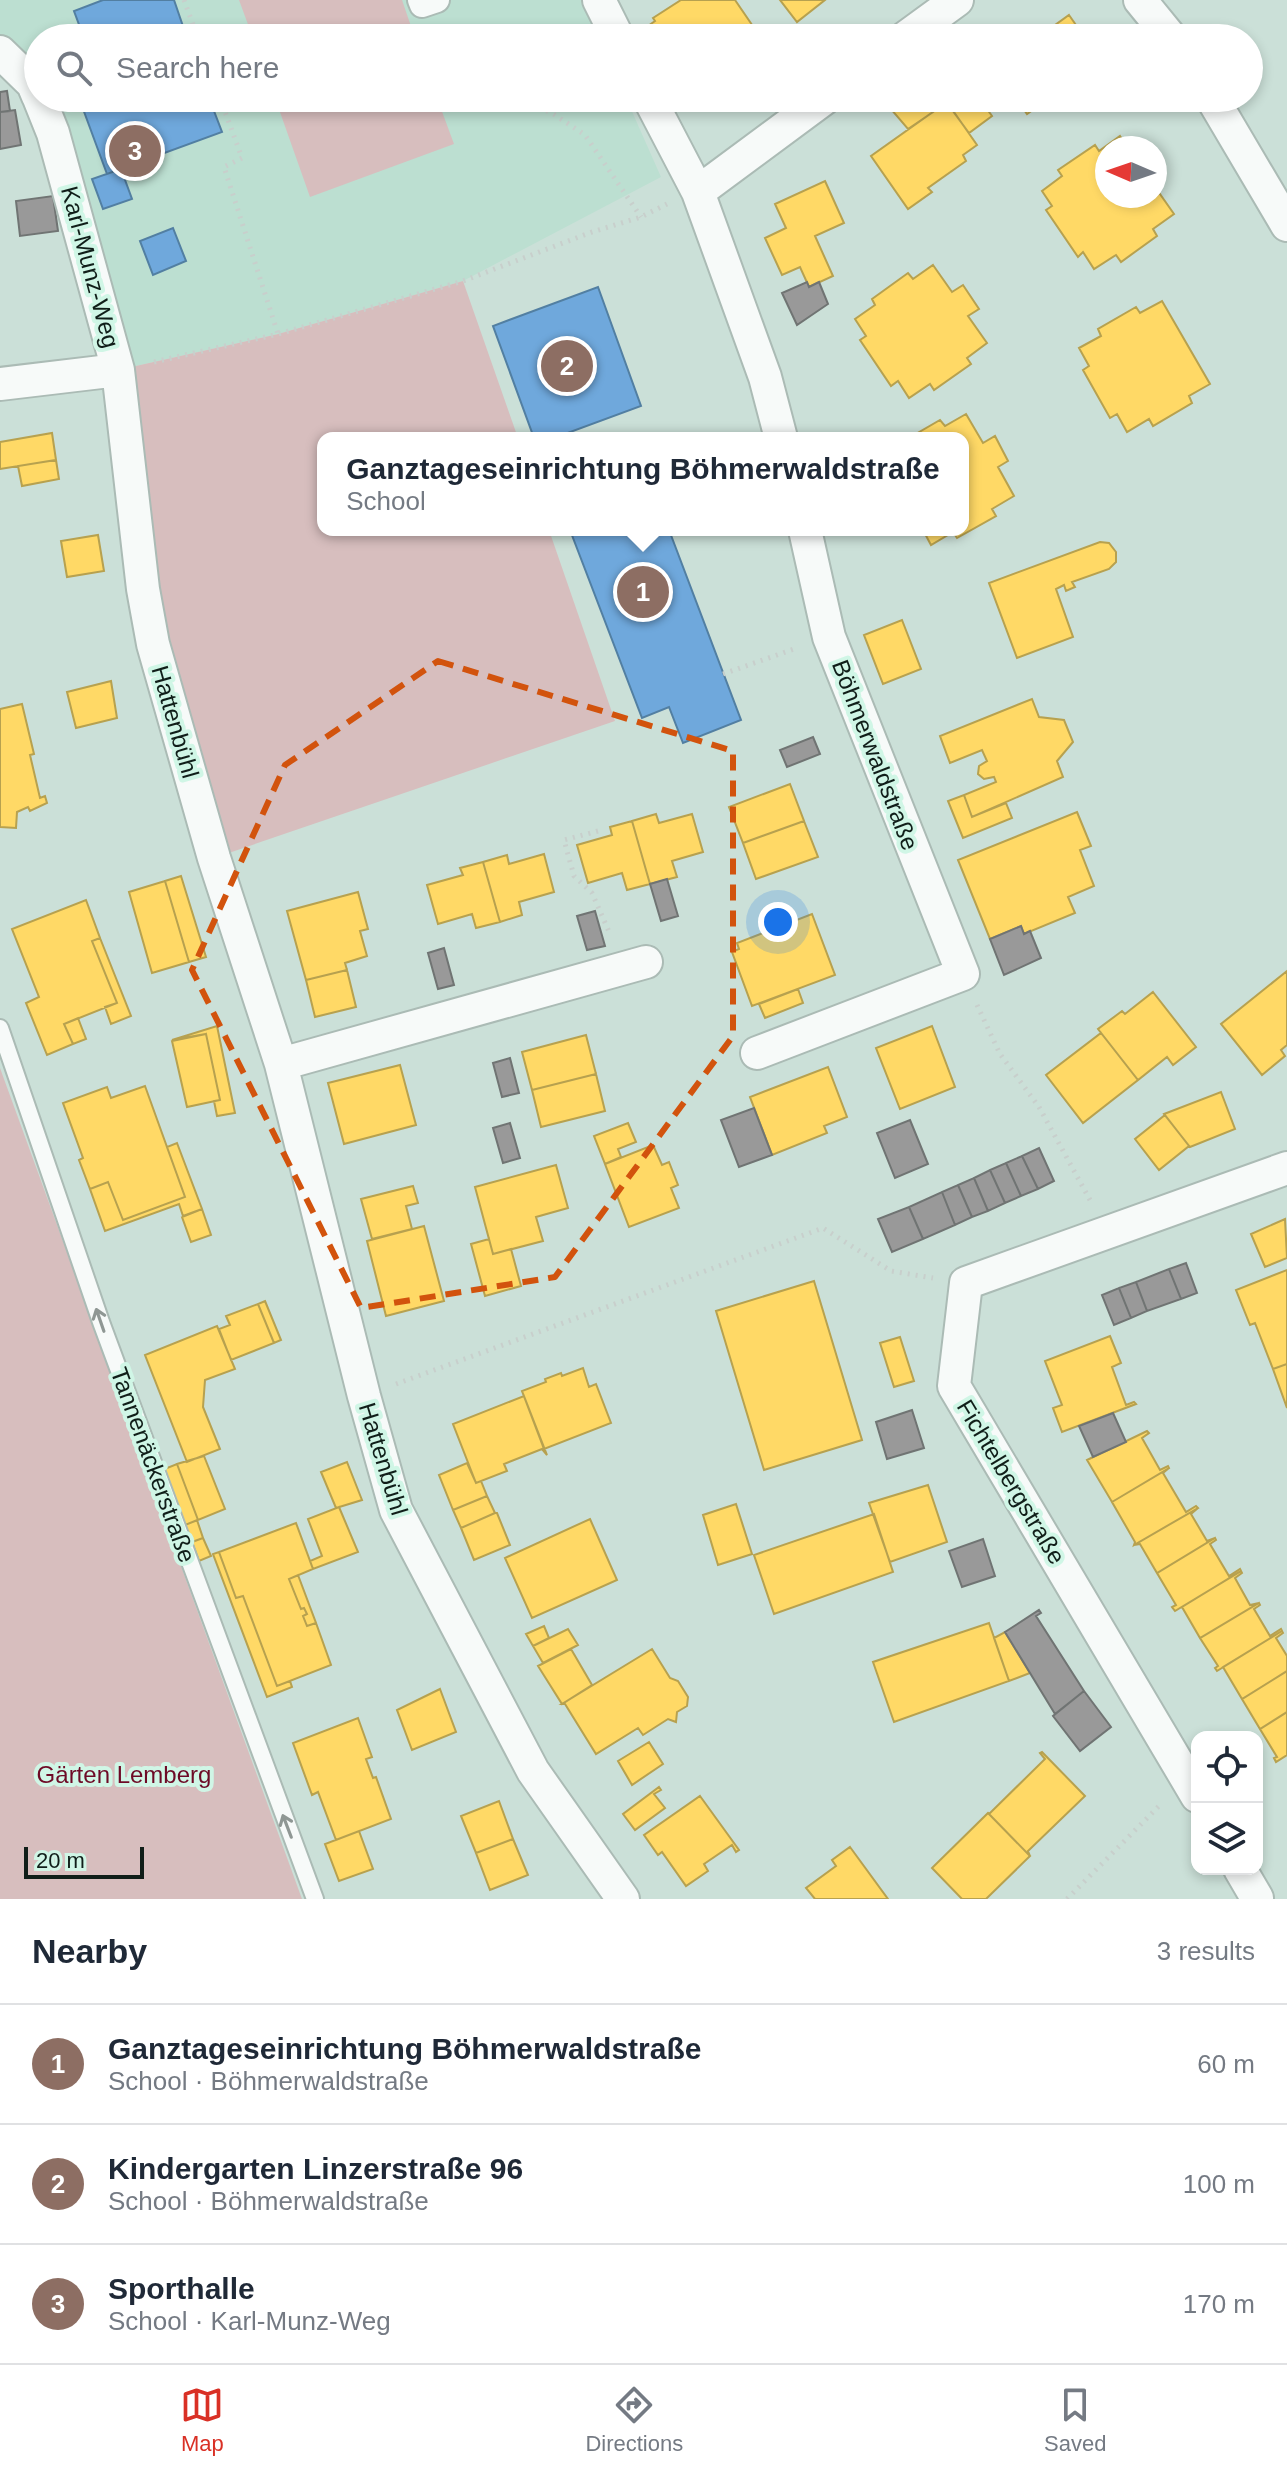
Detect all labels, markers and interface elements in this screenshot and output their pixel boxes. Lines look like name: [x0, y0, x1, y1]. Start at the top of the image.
search box: [24, 24, 1263, 112]
icon: search: [52, 46, 96, 90]
text: Search here: [116, 51, 279, 84]
pin: 3: [109, 121, 161, 181]
north arrow: [1095, 136, 1167, 208]
street label: Karl-Munz-Weg: [56, 183, 125, 351]
pin: 2: [541, 336, 593, 396]
popup: [317, 432, 969, 536]
text: Ganztageseinrichtung Böhmerwaldstraße: [346, 452, 940, 485]
text: School: [346, 486, 426, 516]
pin: 1: [617, 562, 669, 622]
street label: Böhmerwaldstraße: [827, 656, 924, 854]
street label: Hattenbühl: [147, 662, 204, 781]
your location: [758, 902, 798, 942]
one-way arrow: [92, 1308, 106, 1332]
street label: Tannenäckerstraße: [106, 1364, 201, 1566]
street label: Fichtelbergstraße: [952, 1395, 1071, 1569]
street label: Hattenbühl: [354, 1399, 413, 1518]
map controls: [1191, 1731, 1263, 1875]
button: locate: [1191, 1731, 1263, 1803]
park label: Gärten Lemberg: [37, 1761, 211, 1788]
button: layers: [1191, 1803, 1263, 1875]
one-way arrow: [279, 1814, 293, 1839]
scale bar: [24, 1843, 144, 1879]
text: 20 m: [36, 1848, 85, 1873]
text: Nearby: [32, 1932, 147, 1970]
text: 3 results: [1157, 1936, 1255, 1966]
text: Ganztageseinrichtung Böhmerwaldstraße: [108, 2032, 701, 2065]
text: 1: [51, 2049, 65, 2079]
text: 60 m: [1197, 2049, 1255, 2079]
text: School · Böhmerwaldstraße: [108, 2066, 429, 2096]
text: Kindergarten Linzerstraße 96: [108, 2152, 523, 2185]
text: 2: [51, 2169, 65, 2199]
text: 100 m: [1183, 2169, 1255, 2199]
text: School · Böhmerwaldstraße: [108, 2186, 429, 2216]
text: Sporthalle: [108, 2272, 255, 2305]
text: 3: [51, 2289, 65, 2319]
text: 170 m: [1183, 2289, 1255, 2319]
text: School · Karl-Munz-Weg: [108, 2306, 391, 2336]
tab: Map: [180, 2383, 224, 2457]
tab: Directions: [585, 2383, 683, 2457]
tab: Saved: [1044, 2383, 1107, 2457]

